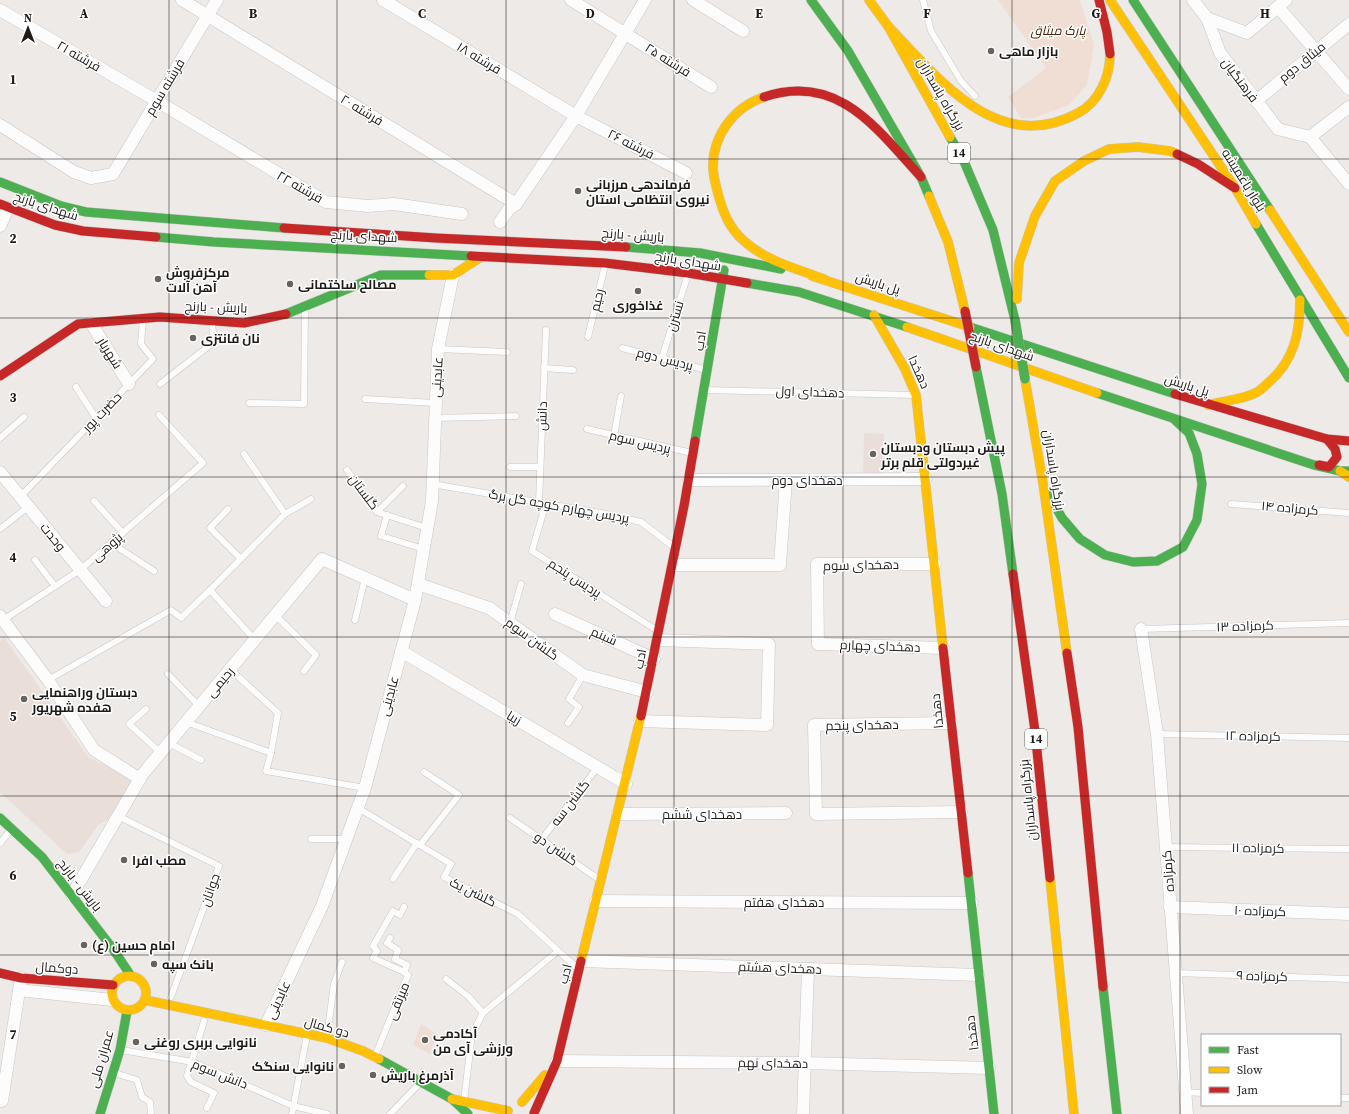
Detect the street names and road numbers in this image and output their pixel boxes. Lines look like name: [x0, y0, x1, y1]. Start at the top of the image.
street label: ۲۱ فرشته: [54, 37, 104, 75]
street label: ۱۸ فرشته: [454, 38, 504, 78]
street label: میثاق دوم: [1275, 38, 1330, 87]
street label: ۲۵ فرشته: [642, 39, 694, 81]
street label: بزرگراه پاسداران: [912, 54, 969, 134]
street label: فرهنگیان: [1218, 54, 1262, 106]
street label: فرشته سوم: [141, 55, 189, 119]
street label: ۲۰ فرشته: [337, 91, 387, 129]
street label: ۲۶ فرشته: [605, 125, 657, 163]
road number: 14: [948, 143, 970, 163]
street label: بلوار باغمیشه: [1218, 145, 1270, 215]
street label: ۲۲ فرشته: [274, 167, 326, 207]
street label: شهدای بارنج: [12, 188, 80, 224]
street label: باریش - بارنج: [601, 224, 665, 246]
street label: شهدای بارنج: [330, 226, 398, 246]
street label: شهدای بارنج: [654, 247, 722, 275]
street label: پل باریش: [853, 268, 903, 299]
street label: رحیم: [586, 287, 609, 313]
street label: باریش - بارنج: [184, 297, 248, 317]
street label: نسترن: [662, 299, 688, 333]
street label: شهدای بارنج: [968, 327, 1036, 365]
street label: ادب: [690, 330, 710, 352]
street label: شهریار: [93, 333, 126, 372]
street label: پردیس دوم: [635, 344, 696, 375]
street label: دهخدا: [904, 353, 934, 391]
street label: عابدینی: [427, 356, 447, 398]
street label: پل باریش: [1162, 370, 1212, 401]
street label: دهخدای اول: [775, 382, 845, 402]
street label: حضرت پور: [78, 388, 126, 437]
street label: دانش: [533, 401, 551, 431]
street label: پردیس سوم: [607, 427, 673, 458]
street label: بزرگراه پاسداران: [1038, 428, 1069, 512]
street label: گلستان: [345, 471, 383, 513]
street label: دهخدای دوم: [771, 472, 843, 490]
street label: پردیس چهارم کوچه گل برگ: [487, 485, 631, 528]
street label: کرمزاده ۱۴: [1261, 497, 1319, 519]
street label: وحدت: [36, 519, 70, 555]
street label: پژوهی: [88, 528, 127, 566]
street label: پردیس پنجم: [545, 555, 605, 603]
street label: دهخدای سوم: [823, 556, 899, 575]
street label: گلشن سوم: [501, 614, 562, 665]
street label: کرمزاده ۱۳: [1216, 617, 1274, 635]
street label: شبنم: [588, 623, 620, 650]
street label: دهخدای چهارم: [839, 636, 921, 657]
street label: ادب: [630, 648, 650, 670]
street label: رحیمی: [202, 663, 238, 701]
street label: عابدینی: [376, 674, 402, 718]
street label: دهخدا: [927, 693, 947, 729]
street label: زیبا: [503, 707, 525, 729]
street label: دهخدای پنجم: [825, 716, 899, 735]
street label: کرمزاده ١٢: [1225, 727, 1281, 745]
road number: 14: [1025, 729, 1047, 749]
street label: بزرگراه پاسداران: [1015, 758, 1042, 842]
street label: گلشن سه: [547, 776, 593, 830]
street label: دهخدای ششم: [662, 806, 742, 824]
street label: گلشن دو: [531, 828, 581, 870]
street label: کرمزاده ١١: [1231, 839, 1285, 857]
street label: کرمزاده: [1158, 850, 1178, 892]
street label: باریش - بارنج: [54, 855, 106, 915]
street label: جوانان: [196, 871, 224, 909]
street label: گلشن یک: [447, 873, 499, 911]
street label: دهخدای هفتم: [744, 894, 824, 912]
street label: کرمزاده ١٠: [1234, 902, 1286, 920]
street label: دوکمال: [35, 958, 79, 978]
street label: دهخدای هشتم: [738, 958, 822, 979]
street label: ادب: [554, 962, 576, 986]
street label: کرمزاده ٩: [1236, 967, 1288, 985]
street label: عابدینی: [262, 978, 294, 1022]
street label: میرتقی: [383, 980, 413, 1022]
street label: دو کمال: [303, 1013, 351, 1041]
street label: دهخدا: [961, 1015, 983, 1051]
street label: عمران ملی: [85, 1028, 117, 1090]
street label: دهخدای نهم: [738, 1054, 808, 1073]
street label: دانش سوم: [189, 1055, 250, 1094]

